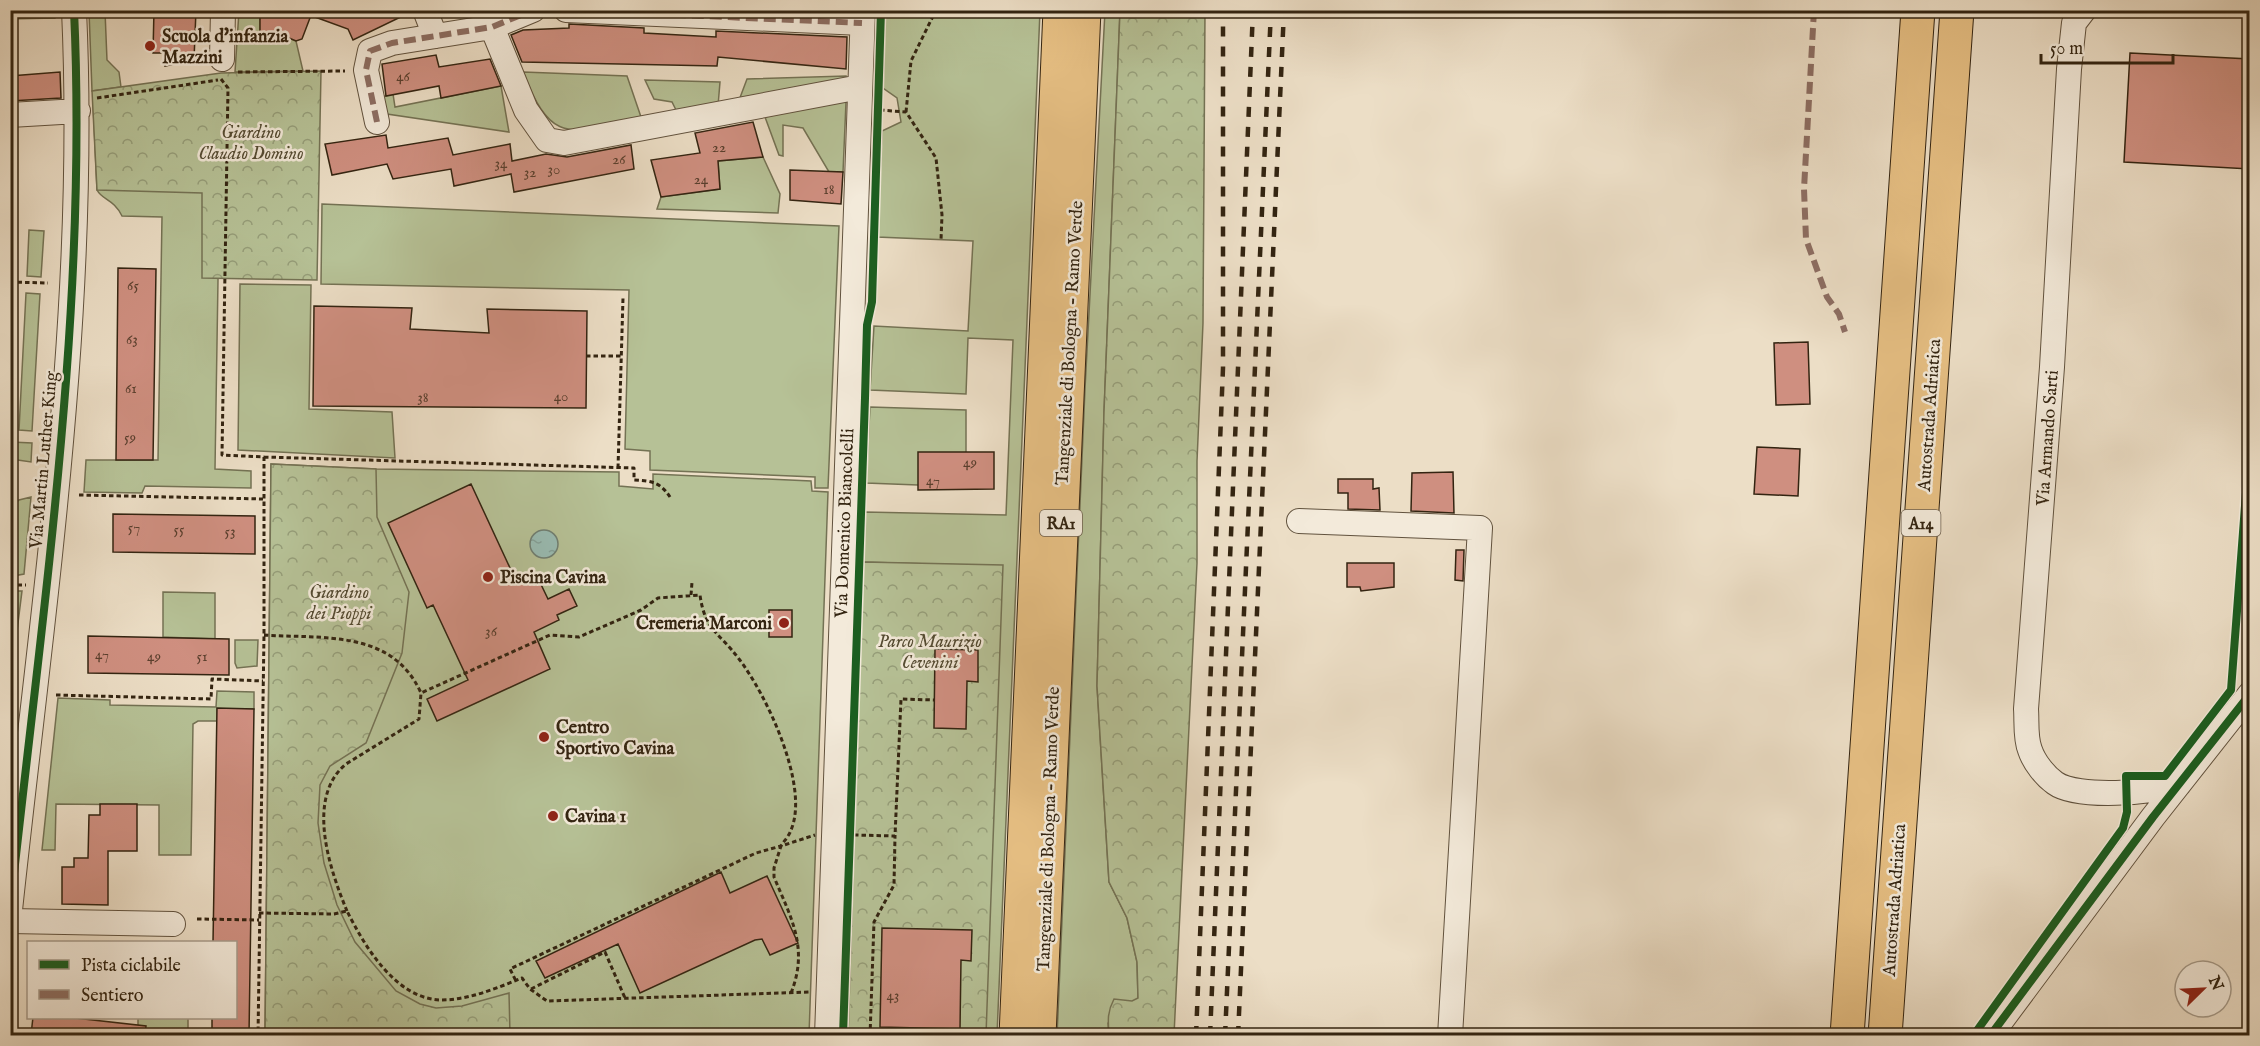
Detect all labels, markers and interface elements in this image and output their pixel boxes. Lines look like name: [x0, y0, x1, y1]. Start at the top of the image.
place label: Scuola d'infanzia Mazzini: [162, 26, 289, 70]
scale bar: [2041, 27, 2173, 65]
text: 50 m: [2050, 38, 2083, 61]
marker: Scuola d'infanzia Mazzini: [143, 39, 157, 53]
house number: 46: [396, 67, 411, 86]
park label: Giardino Claudio Domino: [198, 122, 304, 166]
house number: 22: [712, 138, 726, 157]
house number: 26: [612, 150, 626, 169]
house number: 34: [495, 154, 508, 173]
house number: 30: [548, 160, 560, 179]
house number: 32: [524, 163, 536, 182]
house number: 24: [694, 170, 709, 189]
house number: 18: [823, 180, 835, 199]
street label: Tangenziale di Bologna - Ramo Verde: [1052, 200, 1089, 486]
house number: 65: [127, 276, 139, 295]
house number: 63: [126, 330, 138, 349]
street label: Autostrada Adriatica: [1914, 338, 1947, 493]
street label: Via Armando Sarti: [2032, 369, 2065, 508]
street label: Via Martin Luther King: [25, 370, 64, 551]
house number: 61: [125, 379, 137, 398]
house number: 40: [554, 387, 568, 406]
house number: 38: [417, 388, 429, 407]
house number: 59: [124, 428, 136, 447]
street label: Via Domenico Biancolelli: [831, 428, 860, 619]
house number: 49: [963, 453, 977, 472]
house number: 47: [926, 471, 940, 490]
road number: RA1: [1040, 510, 1082, 536]
road number: A14: [1902, 510, 1940, 536]
house number: 57: [128, 518, 140, 537]
house number: 55: [174, 520, 185, 539]
house number: 53: [224, 522, 236, 541]
place label: Piscina Cavina: [500, 567, 607, 590]
marker: Piscina Cavina: [481, 570, 495, 584]
park label: Giardino dei Pioppi: [306, 582, 373, 626]
place label: Cremeria Marconi: [636, 613, 772, 636]
marker: Cremeria Marconi: [777, 616, 791, 630]
house number: 36: [485, 622, 498, 641]
park label: Parco Maurizio Cevenini: [878, 631, 982, 675]
house number: 47: [95, 645, 109, 664]
house number: 49: [147, 647, 161, 666]
house number: 51: [196, 647, 208, 666]
street label: Tangenziale di Bologna - Ramo Verde: [1033, 686, 1066, 972]
place label: Centro Sportivo Cavina: [556, 717, 675, 761]
marker: Centro Sportivo Cavina: [537, 730, 551, 744]
place label: Cavina 1: [565, 806, 627, 829]
marker: Cavina 1: [546, 809, 560, 823]
street label: Autostrada Adriatica: [1879, 823, 1912, 978]
legend: [27, 941, 237, 1019]
text: Pista ciclabile: [81, 955, 181, 978]
north arrow: [2173, 959, 2233, 1019]
text: N: [2203, 972, 2227, 994]
text: Sentiero: [81, 985, 144, 1008]
house number: 43: [887, 986, 899, 1005]

